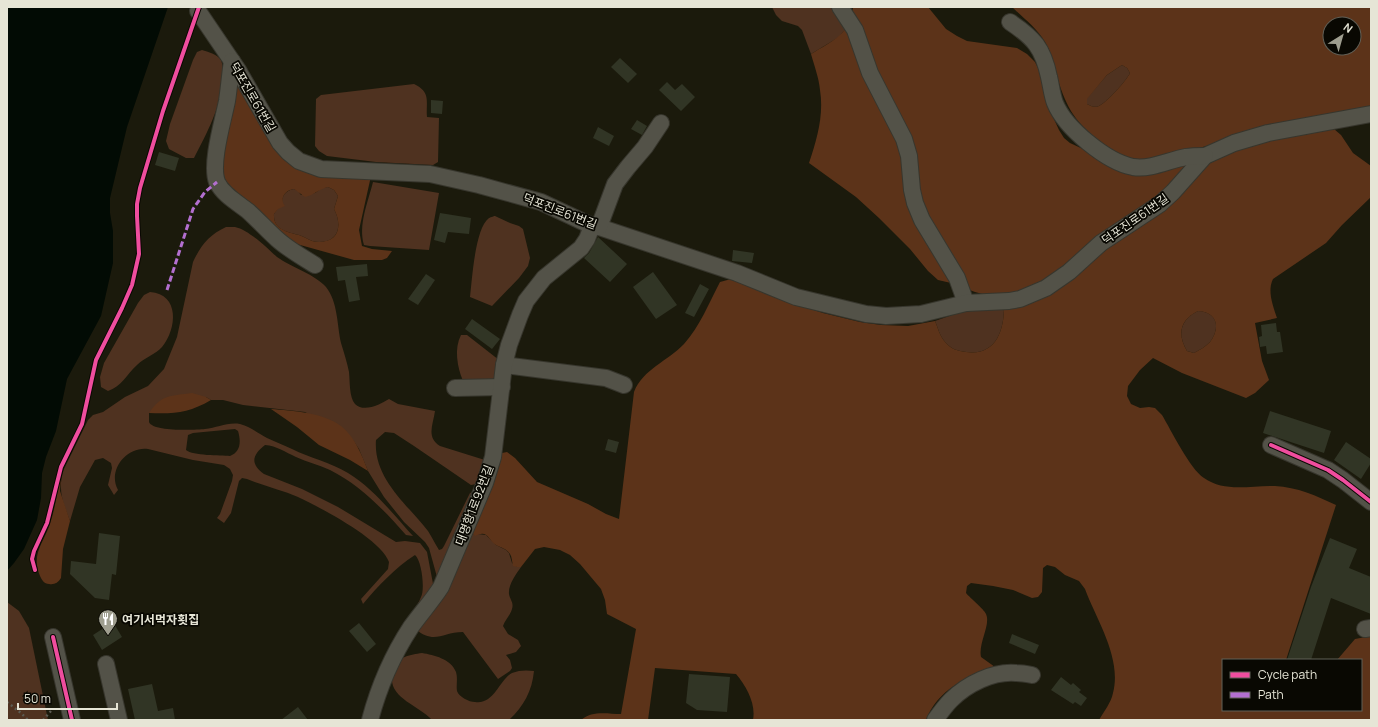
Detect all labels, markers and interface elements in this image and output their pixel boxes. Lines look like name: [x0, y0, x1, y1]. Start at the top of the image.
north arrow: [1322, 16, 1362, 56]
text: N: [1341, 19, 1356, 36]
street label: 덕포진로61번길: [226, 59, 280, 135]
street label: 덕포진로61번길: [520, 189, 600, 233]
street label: 덕포진로61번길: [1098, 190, 1172, 248]
street label: 대명항1로92번길: [451, 462, 497, 548]
restaurant icon: 여기서먹자횟집: [97, 608, 119, 636]
place label: 여기서먹자횟집: [122, 611, 199, 628]
legend: [1222, 659, 1362, 711]
text: Cycle path: [1258, 666, 1317, 683]
scale bar: [18, 685, 117, 711]
text: Path: [1258, 686, 1284, 703]
text: 50 m: [24, 690, 51, 707]

